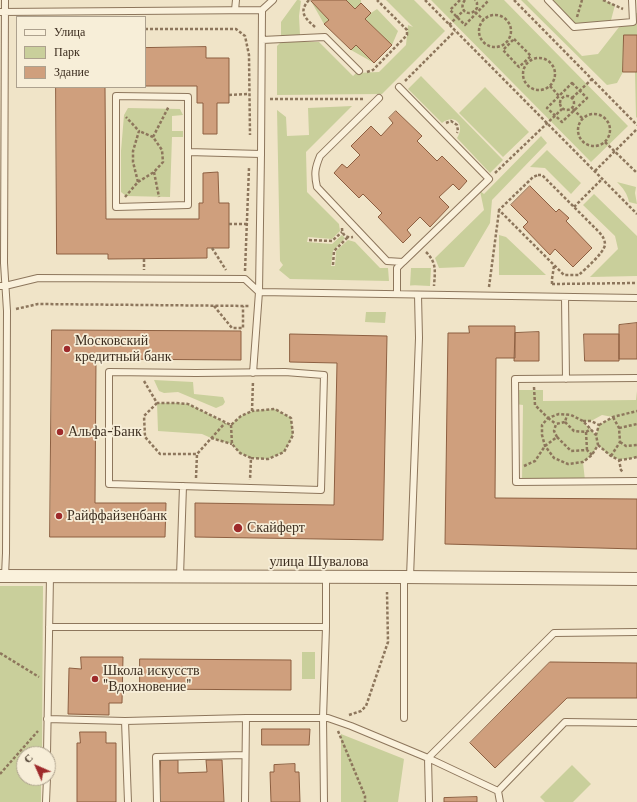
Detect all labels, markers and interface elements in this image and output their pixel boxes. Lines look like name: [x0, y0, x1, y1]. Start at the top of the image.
legend: [16, 16, 146, 88]
text: Улица: [54, 24, 85, 39]
text: Парк: [54, 44, 80, 59]
text: Здание: [54, 64, 89, 79]
place label: Московский кредитный банк: [75, 333, 172, 366]
marker: Московский кредитный банк: [62, 344, 72, 354]
place label: Альфа-Банк: [68, 424, 142, 440]
marker: Альфа-Банк: [55, 427, 65, 437]
place label: Райффайзенбанк: [67, 508, 167, 524]
marker: Райффайзенбанк: [54, 511, 64, 521]
place label: Скайферт: [247, 520, 305, 536]
marker: Скайферт: [232, 522, 244, 534]
street label: улица Шувалова: [269, 554, 369, 570]
place label: Школа искусств "Вдохновение": [103, 663, 200, 696]
marker: Школа искусств "Вдохновение": [90, 674, 100, 684]
north arrow: [16, 746, 56, 786]
text: С: [20, 750, 36, 766]

